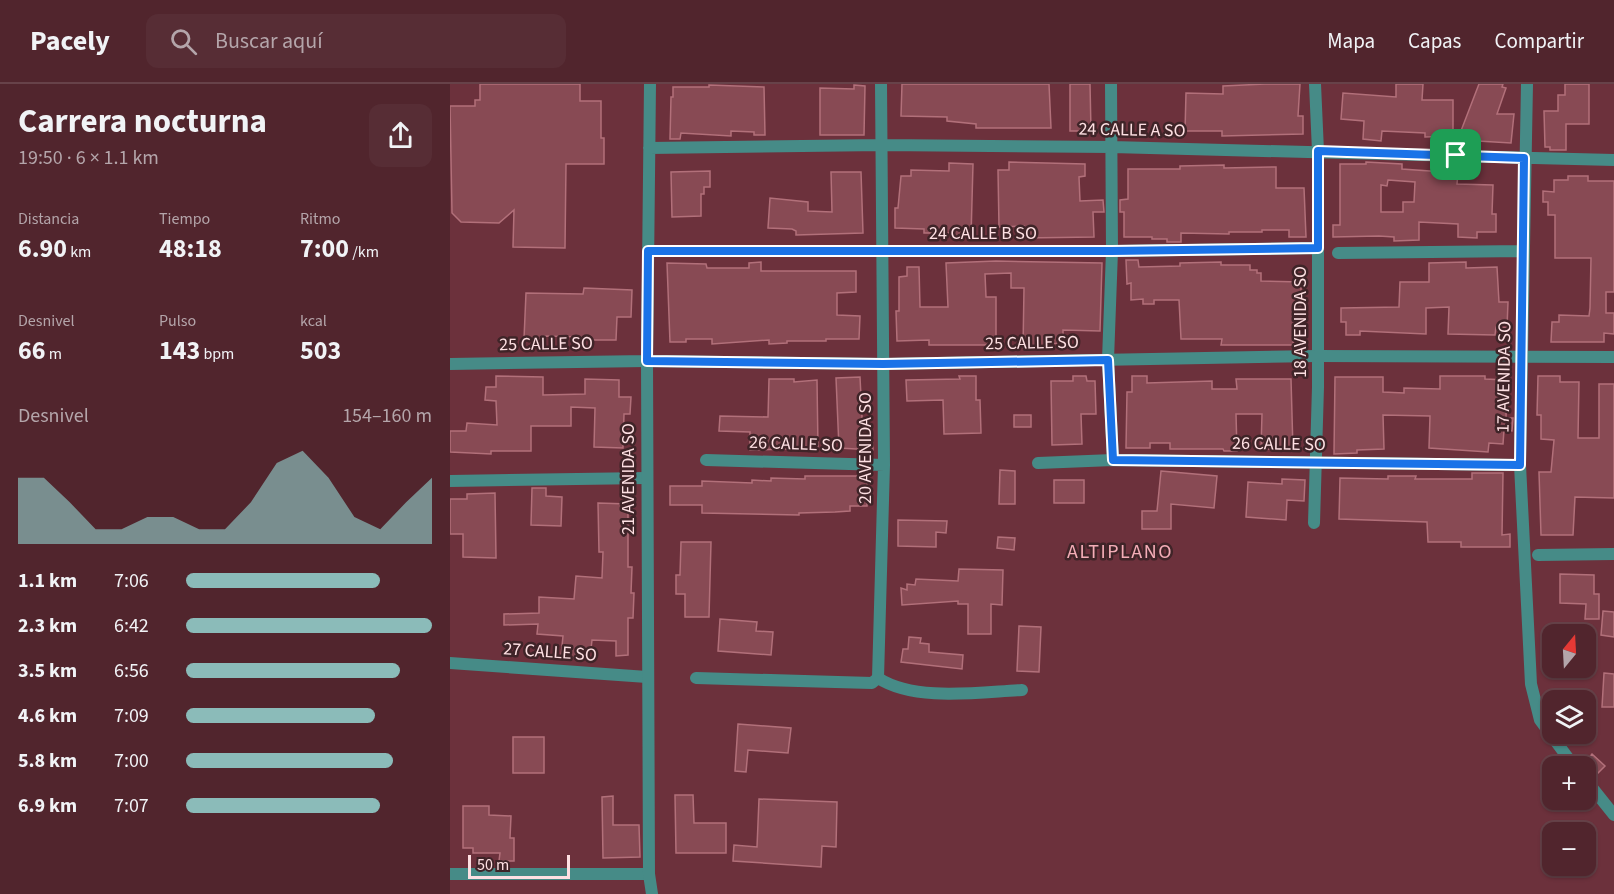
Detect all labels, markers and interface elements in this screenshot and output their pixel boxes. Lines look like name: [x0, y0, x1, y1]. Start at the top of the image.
search box: [146, 14, 566, 68]
text: Pacely: [30, 21, 110, 61]
icon: search: [167, 25, 200, 58]
text: Buscar aquí: [215, 25, 323, 57]
text: Mapa: [1327, 26, 1375, 56]
text: Capas: [1408, 26, 1461, 56]
text: Compartir: [1494, 26, 1584, 56]
text: Carrera nocturna: [18, 98, 267, 145]
button: share: [369, 104, 432, 167]
street label: 24 CALLE A SO: [1078, 117, 1186, 143]
pin: [1430, 129, 1481, 180]
icon: arrive: [1439, 138, 1472, 171]
text: 19:50 · 6 × 1.1 km: [18, 144, 159, 172]
text: Distancia: [18, 208, 79, 230]
text: Tiempo: [159, 208, 210, 230]
text: Ritmo: [300, 208, 340, 230]
street label: 24 CALLE B SO: [929, 221, 1037, 246]
text: 6.90: [18, 230, 67, 267]
text: 48:18: [159, 230, 222, 267]
text: 7:00: [300, 230, 349, 267]
text: km: [67, 241, 91, 263]
text: /km: [349, 241, 379, 263]
street label: 18 AVENIDA SO: [1288, 266, 1313, 378]
text: Desnivel: [18, 310, 75, 332]
text: Pulso: [159, 310, 196, 332]
text: kcal: [300, 310, 327, 332]
street label: 17 AVENIDA SO: [1491, 321, 1517, 433]
street label: 25 CALLE SO: [985, 330, 1079, 356]
street label: 25 CALLE SO: [499, 331, 593, 357]
text: 66: [18, 332, 45, 369]
text: 143: [159, 332, 200, 369]
text: 503: [300, 332, 341, 369]
text: m: [45, 343, 62, 365]
text: bpm: [200, 343, 234, 365]
street label: 20 AVENIDA SO: [853, 392, 878, 504]
text: Desnivel: [18, 402, 89, 430]
text: 154–160 m: [342, 402, 432, 430]
street label: 21 AVENIDA SO: [616, 423, 641, 535]
street label: 26 CALLE SO: [749, 430, 843, 458]
street label: 26 CALLE SO: [1232, 431, 1326, 457]
district label: ALTIPLANO: [1067, 538, 1173, 566]
text: 1.1 km: [18, 567, 77, 595]
text: 7:06: [114, 567, 149, 595]
text: 2.3 km: [18, 612, 77, 640]
text: 6:42: [114, 612, 149, 640]
north arrow: [1542, 624, 1596, 678]
map controls: [1542, 624, 1596, 876]
street label: 27 CALLE SO: [502, 636, 598, 668]
text: 3.5 km: [18, 657, 77, 685]
text: 6:56: [114, 657, 149, 685]
button: layers: [1542, 690, 1596, 744]
text: 4.6 km: [18, 702, 77, 730]
text: 7:09: [114, 702, 149, 730]
text: 5.8 km: [18, 747, 77, 775]
text: 7:00: [114, 747, 149, 775]
button: +: [1542, 756, 1596, 810]
text: 6.9 km: [18, 792, 77, 820]
text: 7:07: [114, 792, 149, 820]
button: −: [1542, 822, 1596, 876]
scale bar: [468, 852, 570, 880]
text: 50 m: [477, 854, 509, 876]

